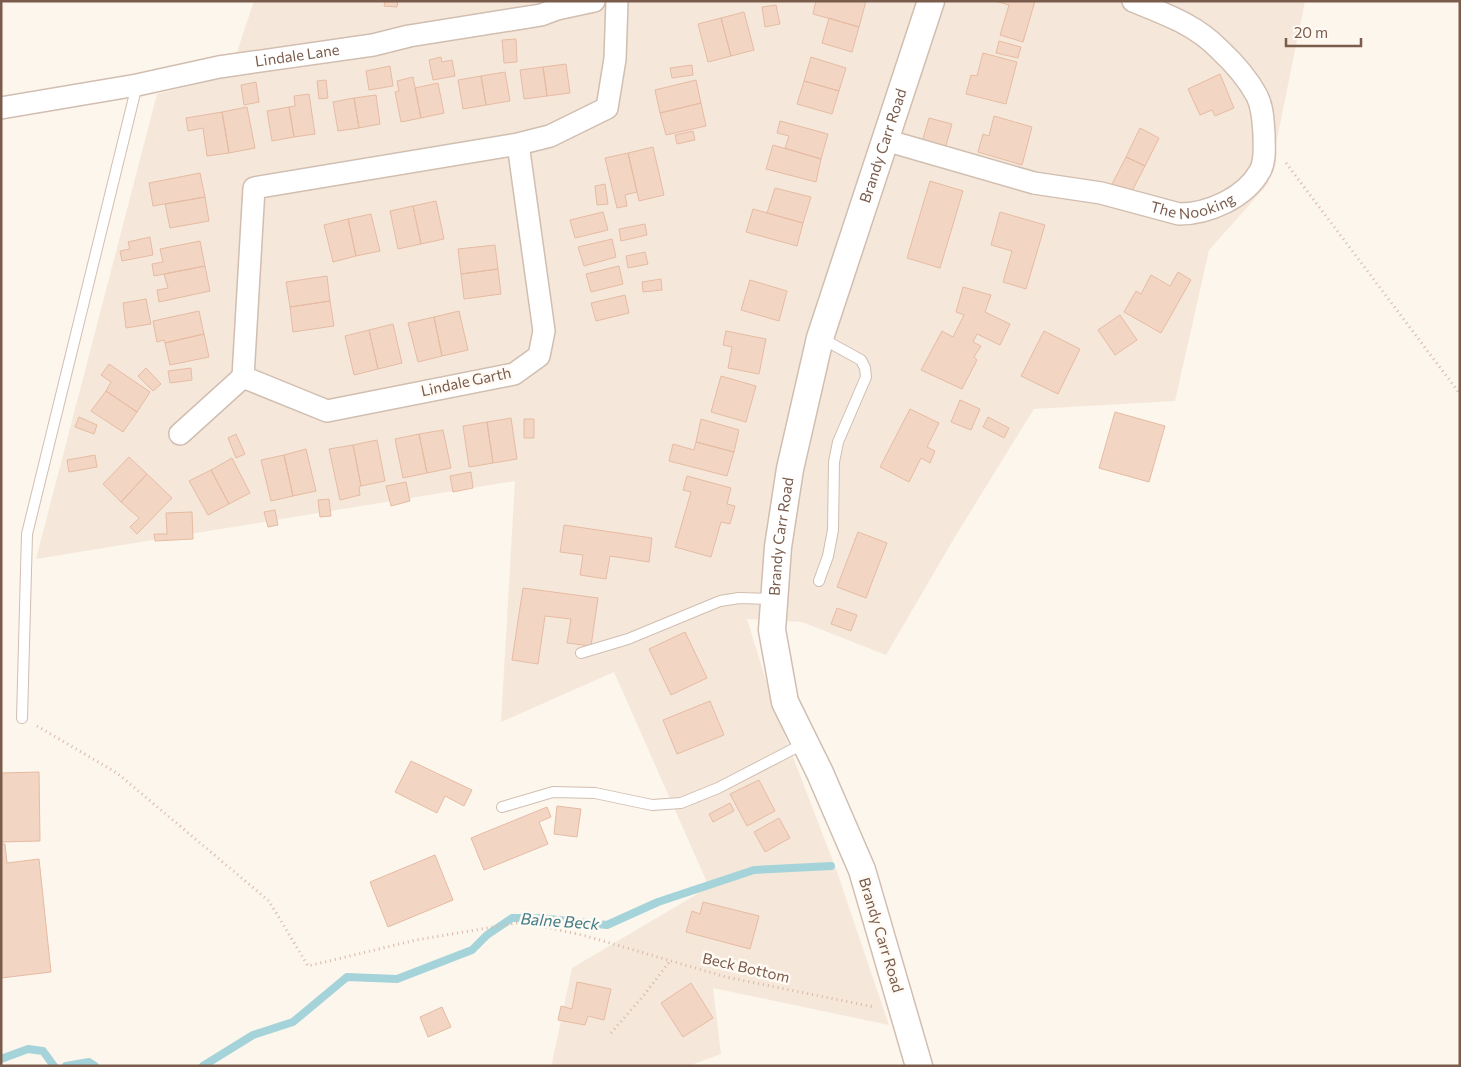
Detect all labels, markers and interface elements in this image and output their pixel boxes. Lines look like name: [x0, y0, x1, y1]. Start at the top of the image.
scale bar: [1286, 15, 1361, 47]
text: 20 m: [1294, 23, 1328, 41]
street label: Lindale Lane: [254, 40, 341, 70]
street label: Brandy Carr Road: [855, 86, 910, 205]
street label: The Nooking: [1149, 189, 1238, 222]
street label: Lindale Garth: [419, 363, 513, 399]
street label: Brandy Carr Road: [764, 476, 797, 597]
street label: Brandy Carr Road: [856, 875, 908, 994]
water label: Balne Beck: [520, 908, 600, 933]
street label: Beck Bottom: [701, 948, 792, 986]

